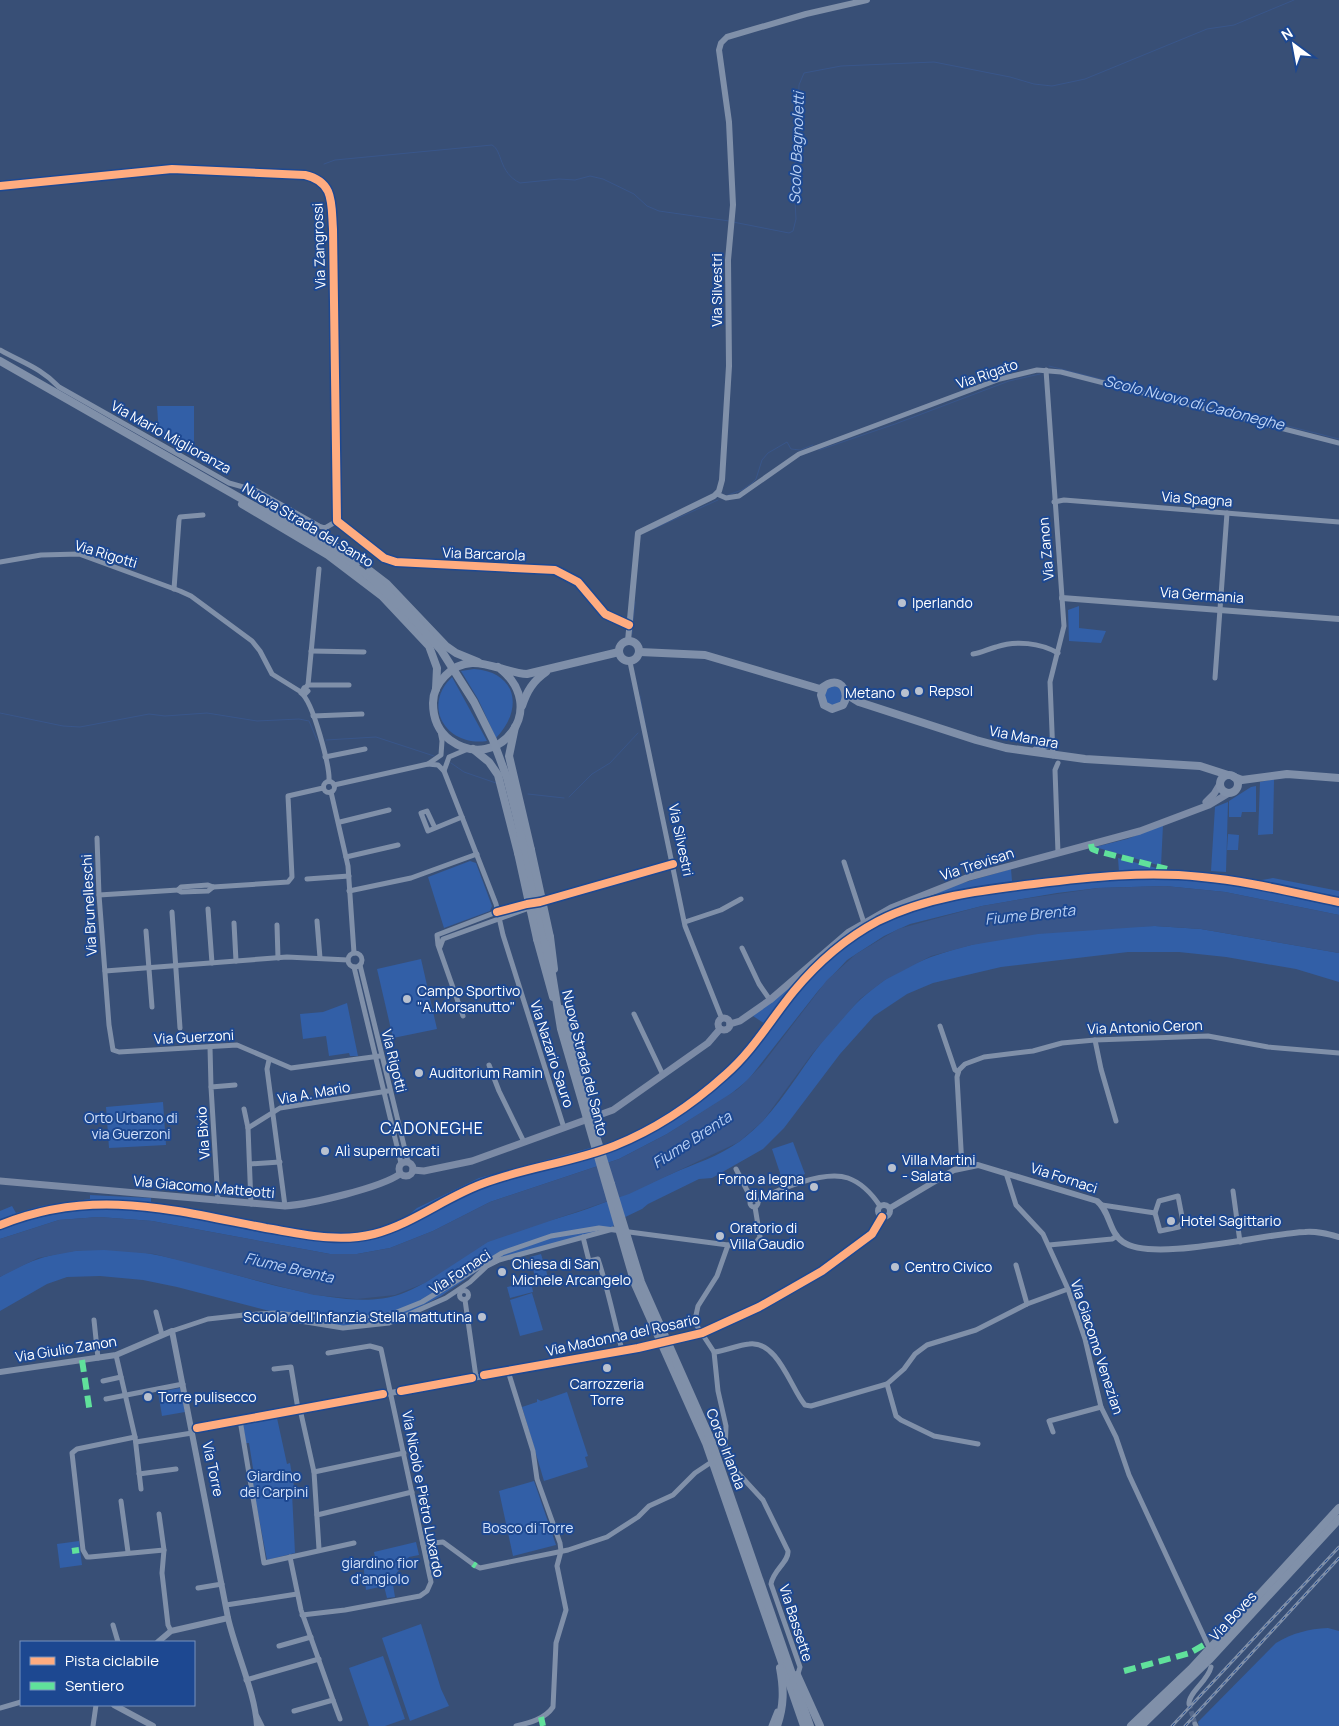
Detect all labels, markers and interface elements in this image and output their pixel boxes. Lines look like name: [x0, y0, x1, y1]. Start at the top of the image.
north arrow: [1269, 20, 1319, 70]
text: N: [1278, 23, 1296, 44]
water label: Scolo Bagnoletti: [784, 89, 809, 205]
street label: Via Zangrossi: [308, 203, 329, 289]
street label: Via Silvestri: [707, 253, 726, 327]
street label: Via Rigato: [954, 354, 1020, 393]
water label: Scolo Nuovo di Cadoneghe: [1102, 370, 1288, 435]
street label: Via Mario Miglioranza: [108, 396, 235, 478]
street label: Nuova Strada del Santo: [239, 478, 377, 571]
street label: Via Spagna: [1161, 487, 1233, 510]
street label: Via Zanon: [1033, 517, 1058, 581]
street label: Via Rigotti: [73, 535, 140, 572]
street label: Via Barcarola: [442, 543, 526, 564]
street label: Via Germania: [1159, 582, 1245, 607]
place label: Iperlando: [912, 593, 973, 612]
marker: Iperlando: [896, 597, 908, 609]
place label: Repsol: [929, 681, 973, 700]
place label: Metano: [845, 683, 895, 702]
marker: Repsol: [913, 685, 925, 697]
marker: Metano: [899, 687, 911, 699]
street label: Via Manara: [988, 720, 1060, 753]
street label: Via Silvestri: [665, 802, 698, 878]
street label: Via Trevisan: [938, 843, 1016, 884]
street label: Via Brunelleschi: [76, 854, 101, 956]
water label: Fiume Brenta: [984, 899, 1077, 930]
place label: Campo Sportivo "A.Morsanutto": [417, 981, 520, 1016]
street label: Nuova Strada del Santo: [558, 988, 613, 1138]
marker: Campo Sportivo "A.Morsanutto": [401, 993, 413, 1005]
street label: Via Nazario Sauro: [526, 998, 579, 1110]
street label: Via Antonio Ceron: [1087, 1015, 1203, 1038]
street label: Via Guerzoni: [153, 1025, 234, 1048]
street label: Via Rigotti: [377, 1027, 411, 1094]
place label: Auditorium Ramin: [429, 1063, 543, 1082]
marker: Auditorium Ramin: [413, 1067, 425, 1079]
street label: Via A. Mario: [276, 1077, 352, 1108]
street label: Via Bixio: [191, 1106, 214, 1160]
water label: Fiume Brenta: [648, 1106, 736, 1173]
park label: Orto Urbano di via Guerzoni: [84, 1108, 178, 1143]
district label: CADONEGHE: [380, 1117, 484, 1139]
place label: Alì supermercati: [335, 1141, 440, 1160]
marker: Alì supermercati: [319, 1145, 331, 1157]
place label: Villa Martini - Salata: [902, 1150, 976, 1185]
street label: Via Fornaci: [1028, 1158, 1100, 1197]
marker: Villa Martini - Salata: [886, 1162, 898, 1174]
place label: Forno a legna di Marina: [718, 1169, 804, 1204]
street label: Via Giacomo Matteotti: [133, 1171, 275, 1202]
marker: Forno a legna di Marina: [808, 1181, 820, 1193]
place label: Hotel Sagittario: [1181, 1211, 1281, 1230]
marker: Hotel Sagittario: [1165, 1215, 1177, 1227]
place label: Oratorio di Villa Gaudio: [730, 1218, 804, 1253]
marker: Oratorio di Villa Gaudio: [714, 1230, 726, 1242]
street label: Via Fornaci: [426, 1245, 494, 1298]
water label: Fiume Brenta: [243, 1247, 336, 1288]
place label: Chiesa di San Michele Arcangelo: [512, 1254, 631, 1289]
place label: Centro Civico: [905, 1257, 992, 1276]
marker: Centro Civico: [889, 1261, 901, 1273]
marker: Chiesa di San Michele Arcangelo: [496, 1266, 508, 1278]
street label: Via Giacomo Venezian: [1067, 1277, 1128, 1417]
place label: Scuola dell'Infanzia Stella mattutina: [243, 1307, 472, 1326]
street label: Via Madonna del Rosario: [544, 1309, 701, 1360]
marker: Scuola dell'Infanzia Stella mattutina: [476, 1311, 488, 1323]
street label: Via Giulio Zanon: [14, 1331, 118, 1366]
marker: Carrozzeria Torre: [601, 1362, 613, 1374]
place label: Carrozzeria Torre: [570, 1374, 644, 1409]
place label: Torre pulisecco: [158, 1387, 256, 1406]
marker: Torre pulisecco: [142, 1391, 154, 1403]
street label: Corso Irlanda: [702, 1406, 751, 1492]
street label: Via Nicolò e Pietro Luxardo: [398, 1409, 449, 1579]
street label: Via Torre: [198, 1440, 229, 1498]
park label: Giardino dei Carpini: [240, 1466, 308, 1501]
park label: Bosco di Torre: [483, 1518, 573, 1537]
park label: giardino fior d'angiolo: [342, 1553, 418, 1588]
street label: Via Bassette: [775, 1582, 818, 1664]
street label: Via Boves: [1205, 1587, 1260, 1644]
legend: [20, 1641, 195, 1706]
text: Pista ciclabile: [65, 1650, 159, 1671]
text: Sentiero: [65, 1675, 124, 1696]

